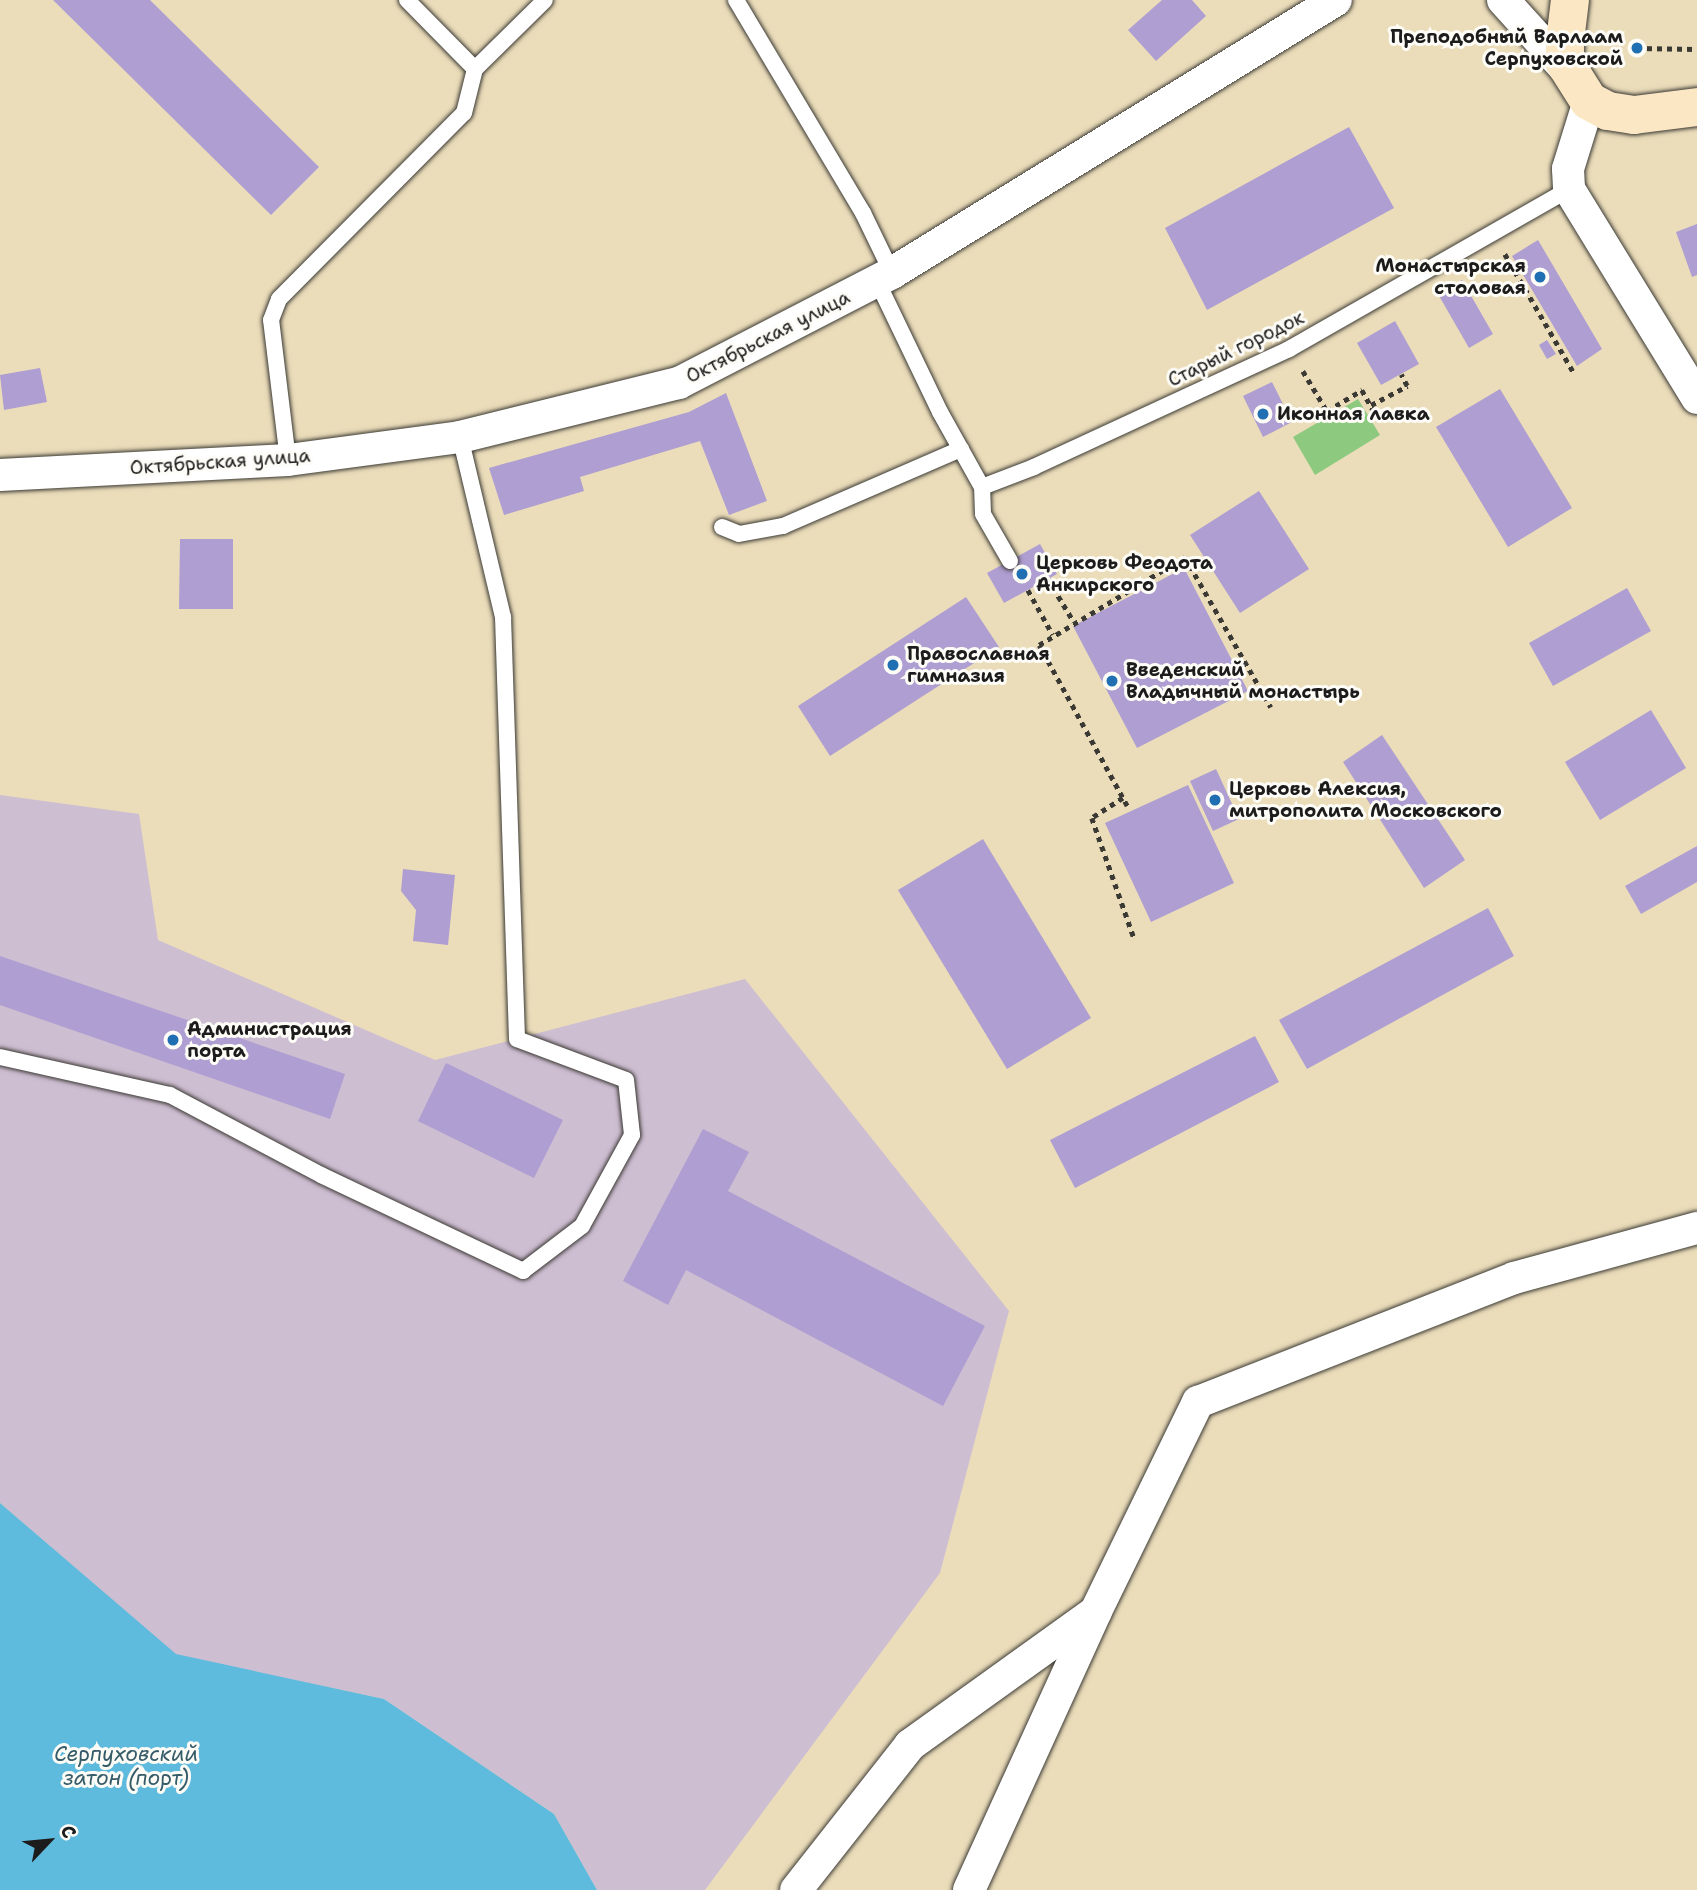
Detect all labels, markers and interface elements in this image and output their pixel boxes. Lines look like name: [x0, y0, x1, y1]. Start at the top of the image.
place label: Преподобный Варлаам Серпуховской: [1390, 26, 1623, 70]
marker: Преподобный Варлаам Серпуховской: [1629, 40, 1645, 56]
place label: Монастырская столовая: [1375, 255, 1526, 299]
marker: Монастырская столовая: [1532, 269, 1548, 285]
street label: Октябрьская улица: [682, 286, 854, 388]
street label: Старый городок: [1164, 306, 1308, 392]
place label: Иконная лавка: [1277, 403, 1430, 425]
marker: Иконная лавка: [1255, 406, 1271, 422]
street label: Октябрьская улица: [129, 444, 311, 480]
place label: Церковь Феодота Анкирского: [1036, 552, 1213, 596]
marker: Церковь Феодота Анкирского: [1014, 566, 1030, 582]
place label: Православная гимназия: [907, 643, 1050, 687]
marker: Православная гимназия: [885, 657, 901, 673]
place label: Введенский Владычный монастырь: [1126, 659, 1360, 703]
marker: Введенский Владычный монастырь: [1104, 673, 1120, 689]
place label: Церковь Алексия, митрополита Московского: [1229, 778, 1502, 822]
marker: Церковь Алексия, митрополита Московского: [1207, 792, 1223, 808]
place label: Администрация порта: [187, 1018, 352, 1062]
marker: Администрация порта: [165, 1032, 181, 1048]
water label: Серпуховский затон (порт): [54, 1741, 198, 1791]
north arrow: [14, 1806, 84, 1876]
text: С: [55, 1821, 82, 1842]

